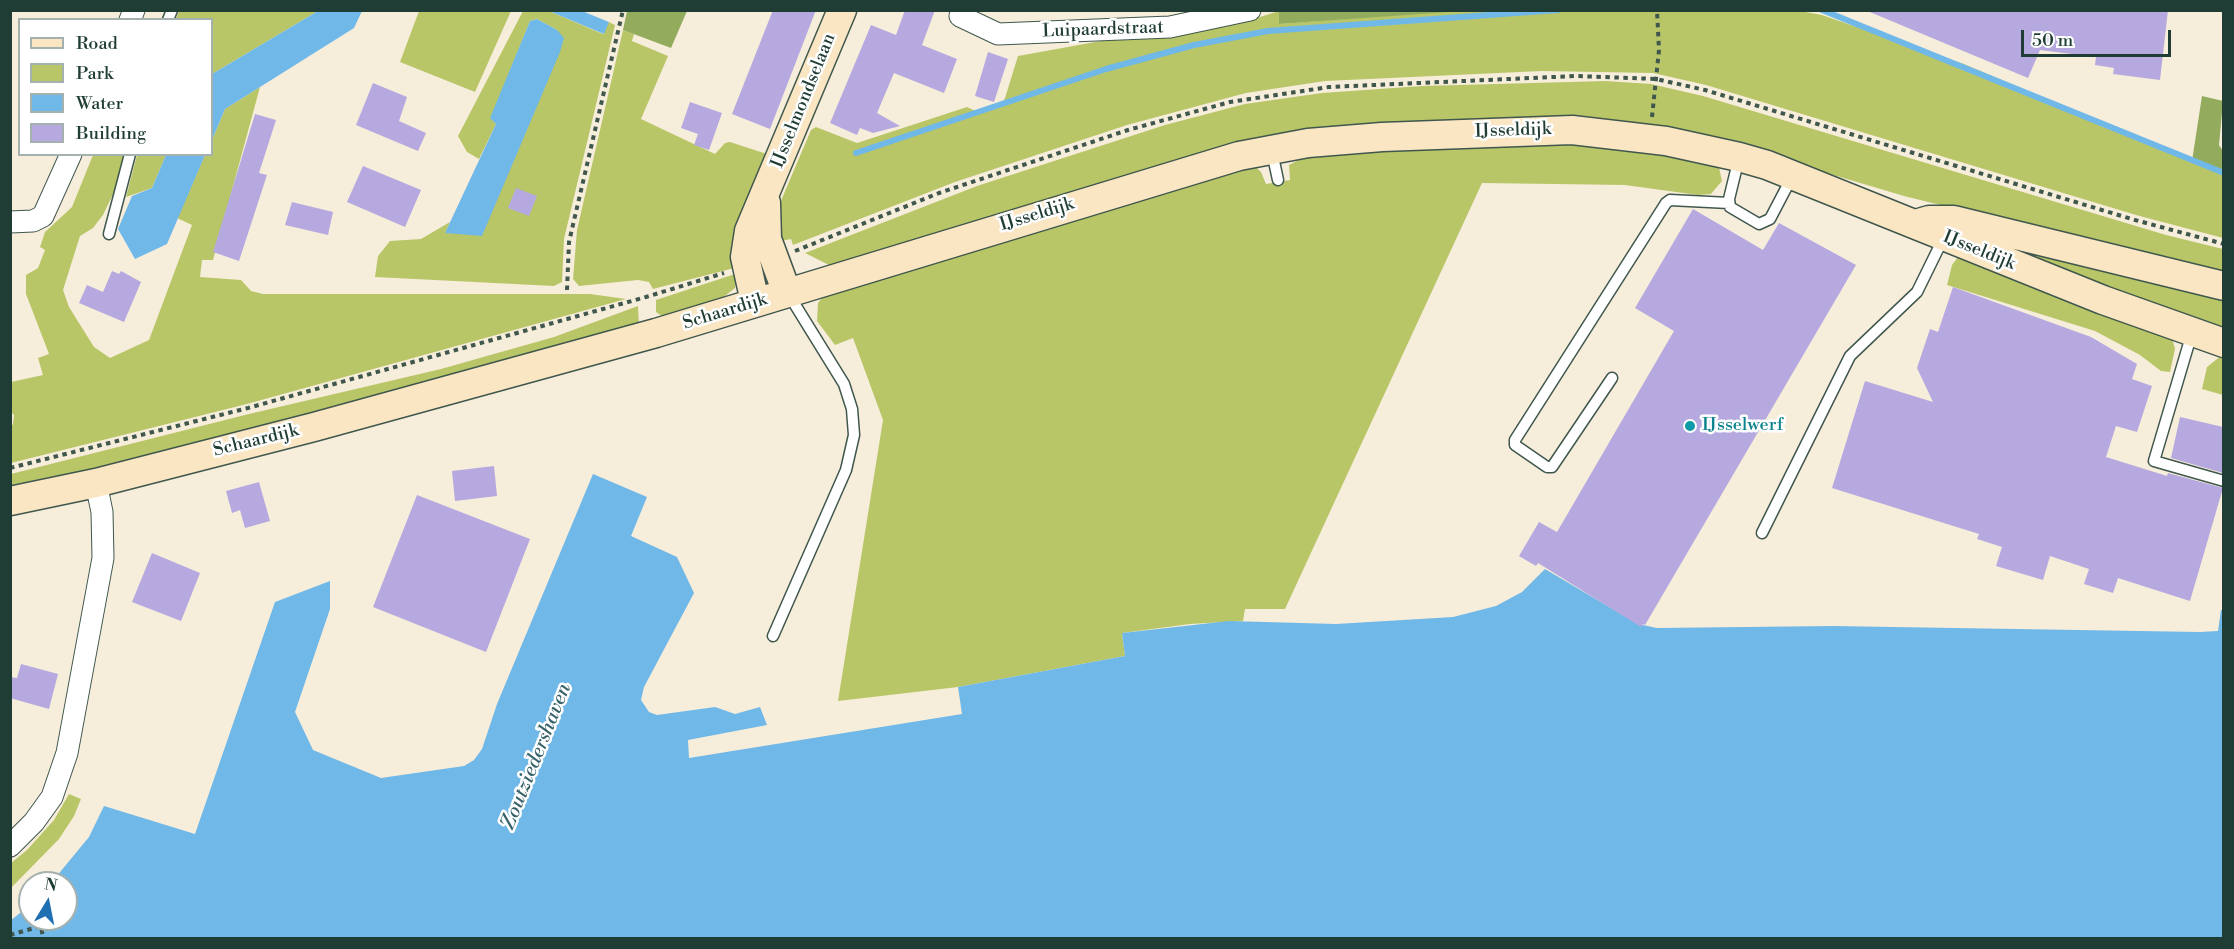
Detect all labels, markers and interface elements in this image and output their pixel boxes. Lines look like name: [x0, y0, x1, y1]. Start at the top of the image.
street label: Luipaardstraat: [1042, 17, 1164, 43]
legend: [18, 18, 213, 156]
scale bar: [2024, 18, 2174, 56]
text: 50 m: [2032, 29, 2073, 52]
street label: IJsselmondselaan: [767, 30, 841, 172]
text: Road: [76, 32, 118, 55]
text: Park: [76, 62, 113, 85]
text: Water: [76, 92, 123, 115]
street label: IJsseldijk: [1474, 119, 1552, 143]
text: Building: [76, 122, 146, 145]
street label: IJsseldijk: [997, 193, 1077, 237]
street label: IJsseldijk: [1940, 227, 2018, 275]
street label: Schaardijk: [680, 289, 770, 335]
place label: IJsselwerf: [1702, 415, 1783, 437]
marker: IJsselwerf: [1683, 419, 1697, 433]
street label: Schaardijk: [211, 420, 301, 462]
water label: Zoutziedershaven: [497, 680, 577, 834]
north arrow: [18, 871, 78, 931]
text: N: [43, 874, 59, 896]

